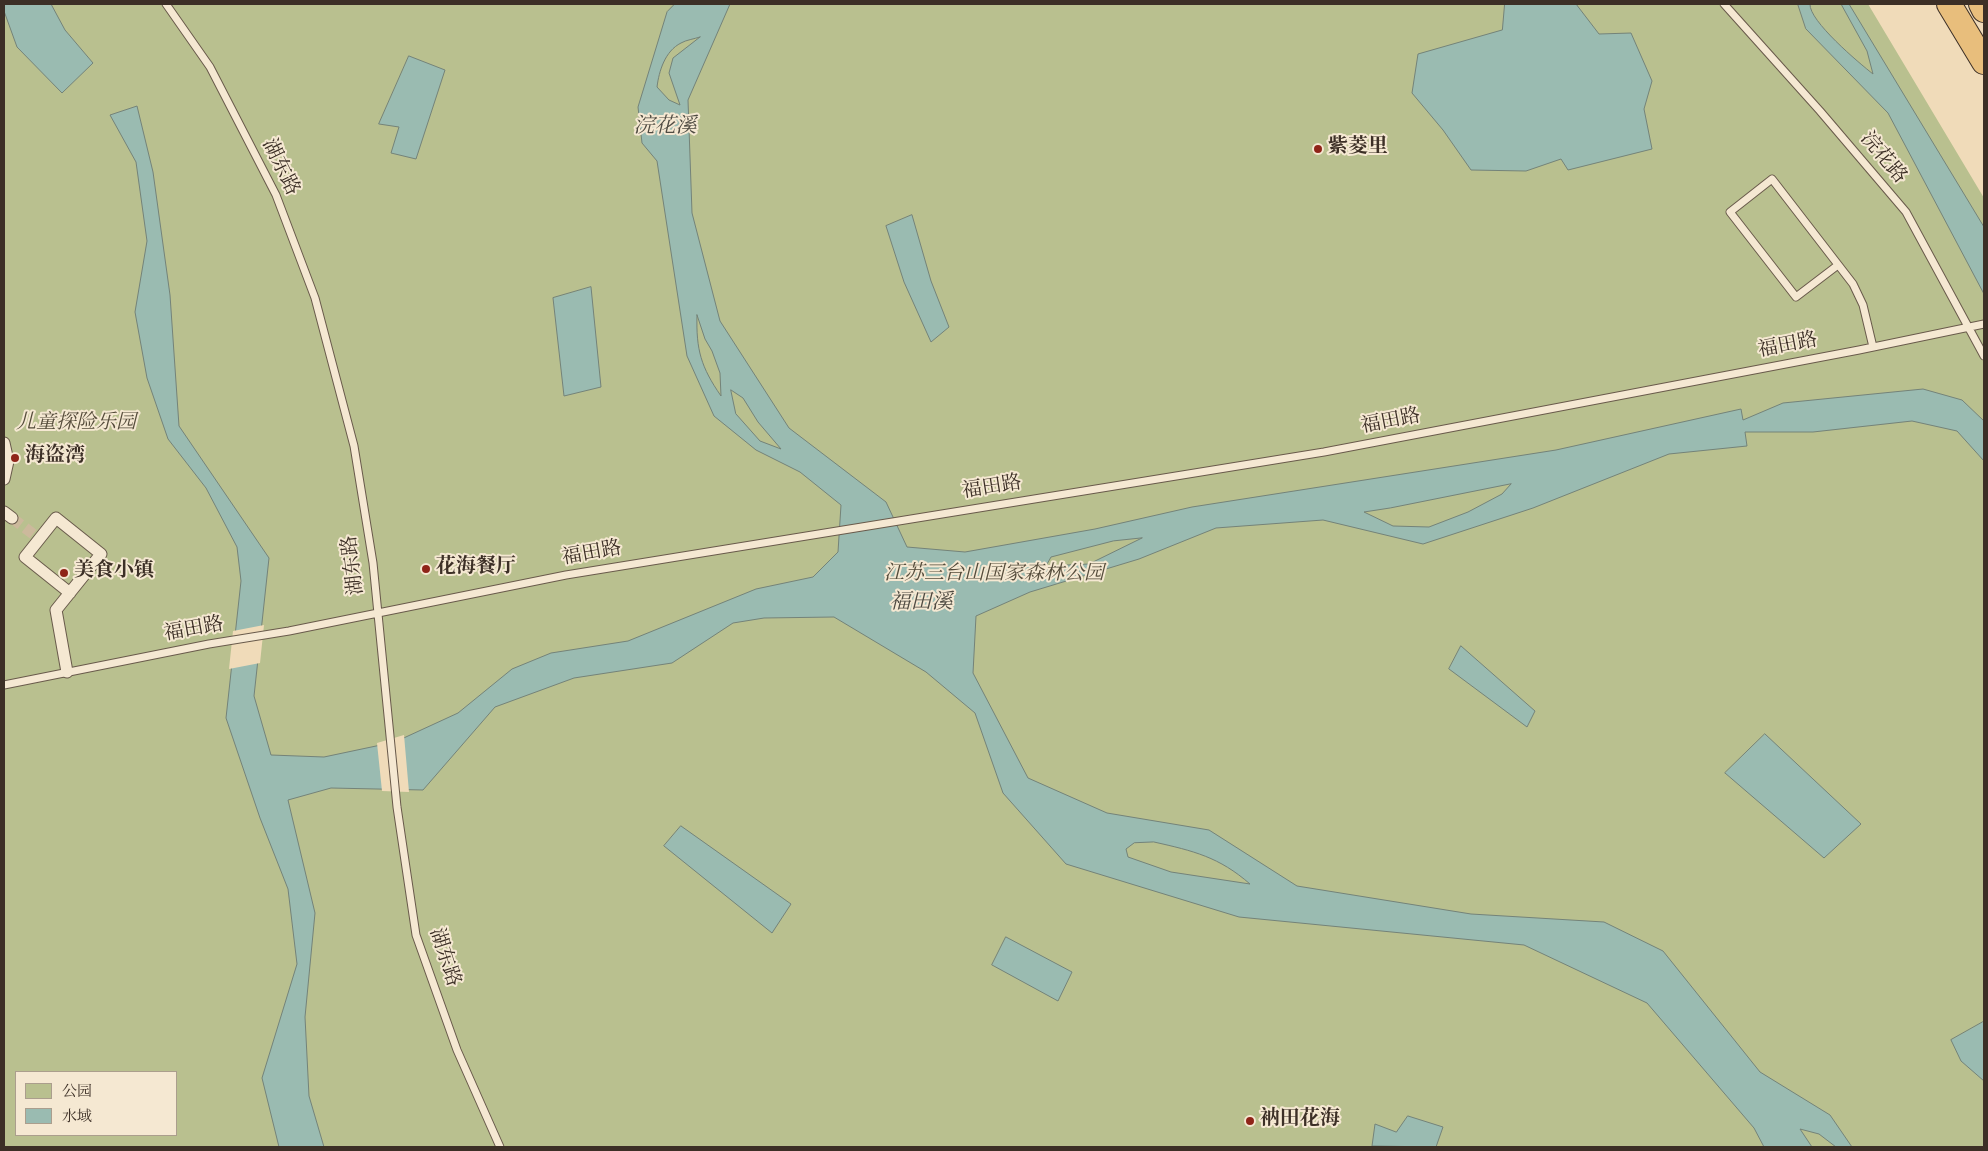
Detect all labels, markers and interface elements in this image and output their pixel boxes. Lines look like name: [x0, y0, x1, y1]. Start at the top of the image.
water label: 浣花溪: [634, 115, 696, 141]
street label: 浣花路: [1854, 128, 1910, 190]
street label: 湖东路: [255, 136, 303, 200]
place label: 紫菱里: [1328, 137, 1388, 161]
marker: 紫菱里: [1312, 143, 1324, 155]
street label: 福田路: [1756, 329, 1820, 365]
street label: 福田路: [1359, 405, 1423, 441]
park label: 儿童探险乐园: [16, 413, 136, 437]
place label: 海盗湾: [25, 446, 85, 470]
marker: 海盗湾: [9, 452, 21, 464]
street label: 福田路: [960, 472, 1024, 506]
street label: 湖东路: [339, 534, 371, 596]
street label: 福田路: [560, 538, 624, 572]
place label: 花海餐厅: [436, 557, 516, 581]
place label: 美食小镇: [74, 561, 154, 585]
marker: 花海餐厅: [420, 563, 432, 575]
park label: 江苏三台山国家森林公园: [884, 564, 1104, 588]
marker: 美食小镇: [58, 567, 70, 579]
water label: 福田溪: [890, 591, 952, 617]
street label: 福田路: [162, 614, 226, 648]
street label: 湖东路: [422, 926, 464, 990]
legend: [15, 1071, 178, 1136]
text: 公园: [62, 1082, 92, 1103]
text: 水域: [62, 1107, 92, 1128]
place label: 衲田花海: [1260, 1109, 1340, 1133]
marker: 衲田花海: [1244, 1115, 1256, 1127]

